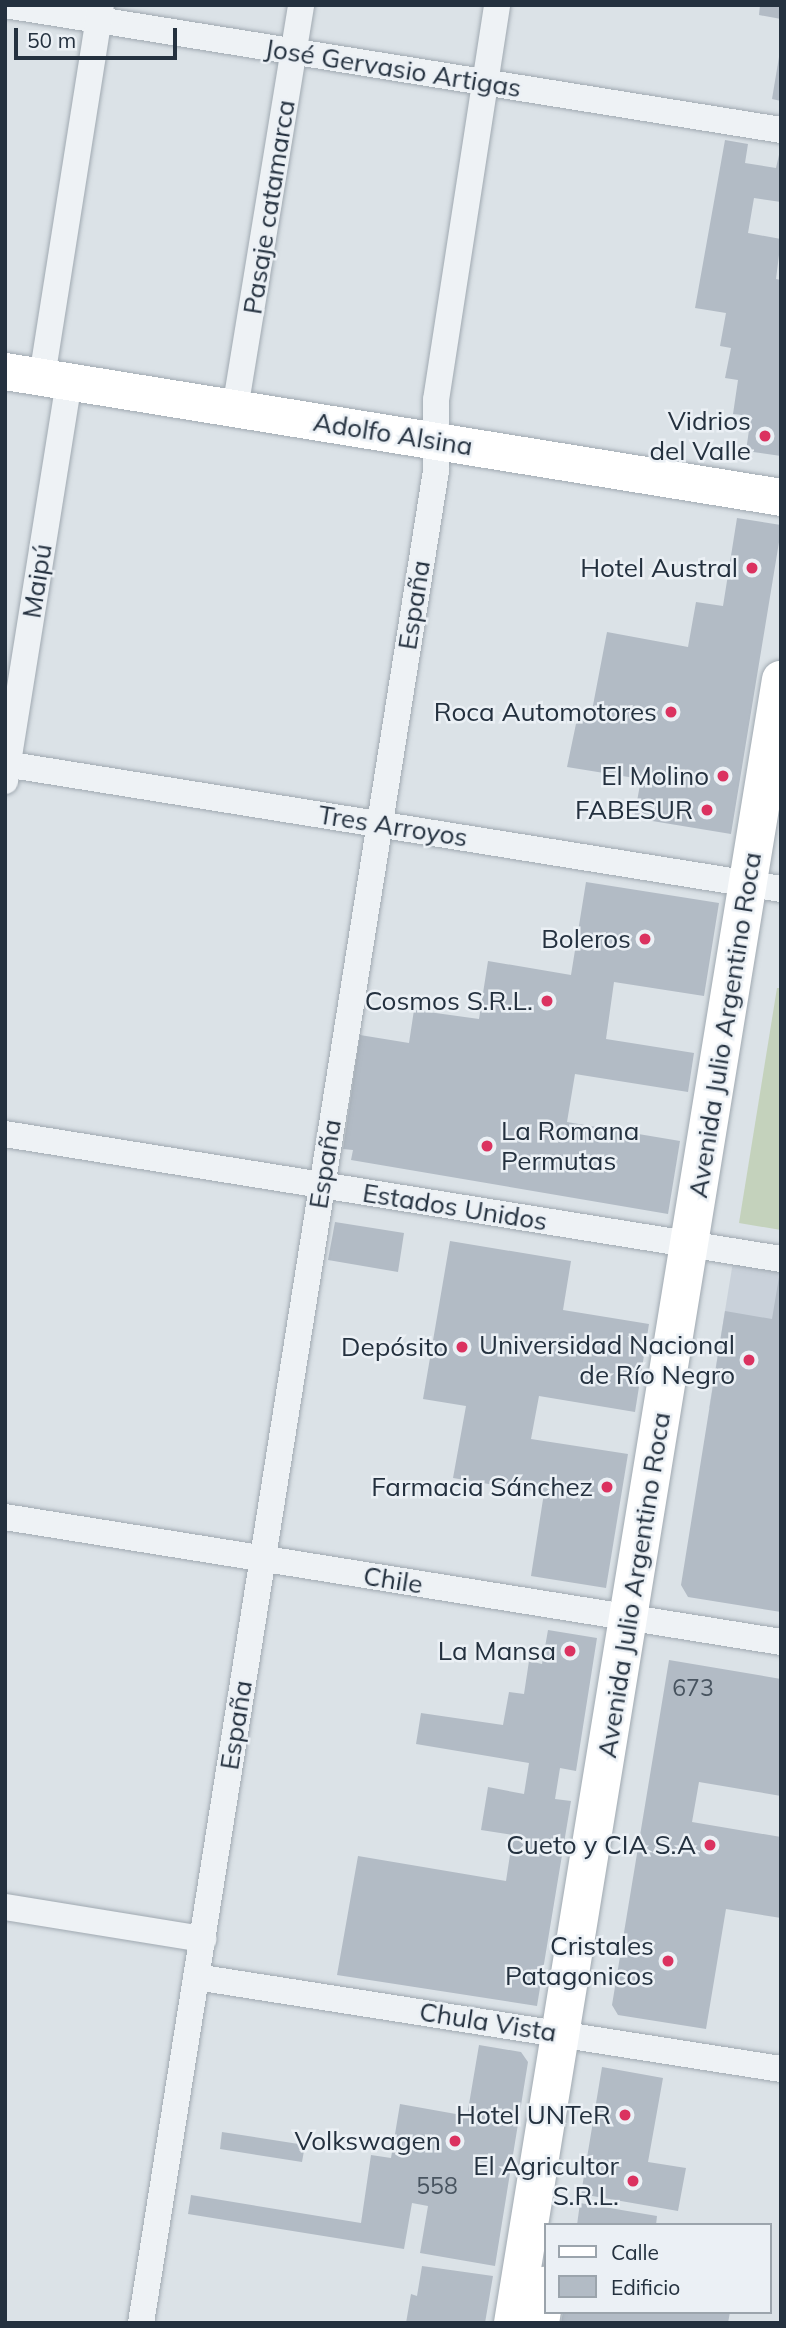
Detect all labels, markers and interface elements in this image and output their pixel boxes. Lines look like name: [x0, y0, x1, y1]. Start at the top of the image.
scale bar: [18, 14, 180, 58]
text: 50 m: [27, 27, 76, 53]
street label: José Gervasio Artigas: [263, 32, 523, 104]
street label: Pasaje catamarca: [237, 98, 301, 316]
place label: Vidrios del Valle: [650, 405, 751, 466]
street label: Adolfo Alsina: [311, 406, 475, 462]
marker: Vidrios del Valle: [757, 428, 773, 444]
street label: Maipú: [16, 542, 58, 620]
place label: Hotel Austral: [580, 552, 738, 584]
street label: España: [392, 558, 436, 652]
marker: Hotel Austral: [744, 560, 760, 576]
place label: Roca Automotores: [434, 696, 657, 728]
marker: Roca Automotores: [663, 704, 679, 720]
place label: El Molino: [601, 760, 709, 792]
marker: El Molino: [715, 768, 731, 784]
place label: FABESUR: [575, 794, 693, 826]
street label: Tres Arroyos: [316, 799, 470, 853]
marker: FABESUR: [699, 802, 715, 818]
street label: Avenida Julio Argentino Roca: [682, 850, 768, 1200]
place label: Boleros: [541, 923, 631, 955]
marker: Boleros: [637, 931, 653, 947]
place label: Cosmos S.R.L.: [365, 985, 533, 1017]
marker: Cosmos S.R.L.: [539, 993, 555, 1009]
place label: La Romana Permutas: [501, 1115, 639, 1176]
street label: España: [303, 1117, 347, 1211]
marker: La Romana Permutas: [479, 1138, 495, 1154]
street label: Estados Unidos: [360, 1177, 550, 1237]
place label: Universidad Nacional de Río Negro: [479, 1329, 735, 1390]
place label: Depósito: [341, 1331, 448, 1363]
marker: Depósito: [454, 1339, 470, 1355]
marker: Universidad Nacional de Río Negro: [741, 1352, 757, 1368]
street label: Avenida Julio Argentino Roca: [591, 1410, 677, 1760]
place label: Farmacia Sánchez: [371, 1471, 593, 1503]
marker: Farmacia Sánchez: [599, 1479, 615, 1495]
street label: Chile: [361, 1560, 425, 1600]
place label: La Mansa: [438, 1635, 556, 1667]
marker: La Mansa: [562, 1643, 578, 1659]
house number: 673: [672, 1674, 714, 1702]
street label: España: [214, 1678, 258, 1772]
place label: Cueto y CIA S.A: [506, 1829, 696, 1861]
marker: Cueto y CIA S.A: [702, 1837, 718, 1853]
place label: Cristales Patagonicos: [505, 1930, 654, 1992]
marker: Cristales Patagonicos: [660, 1953, 676, 1969]
street label: Chula Vista: [417, 1996, 559, 2048]
place label: Hotel UNTeR: [456, 2099, 611, 2131]
marker: Hotel UNTeR: [617, 2107, 633, 2123]
place label: Volkswagen: [295, 2125, 441, 2157]
marker: Volkswagen: [447, 2133, 463, 2149]
place label: El Agricultor S.R.L.: [473, 2150, 619, 2212]
house number: 558: [416, 2172, 458, 2200]
marker: El Agricultor S.R.L.: [625, 2173, 641, 2189]
legend: [544, 2223, 772, 2314]
text: Calle: [611, 2239, 659, 2265]
text: Edificio: [611, 2274, 680, 2300]

